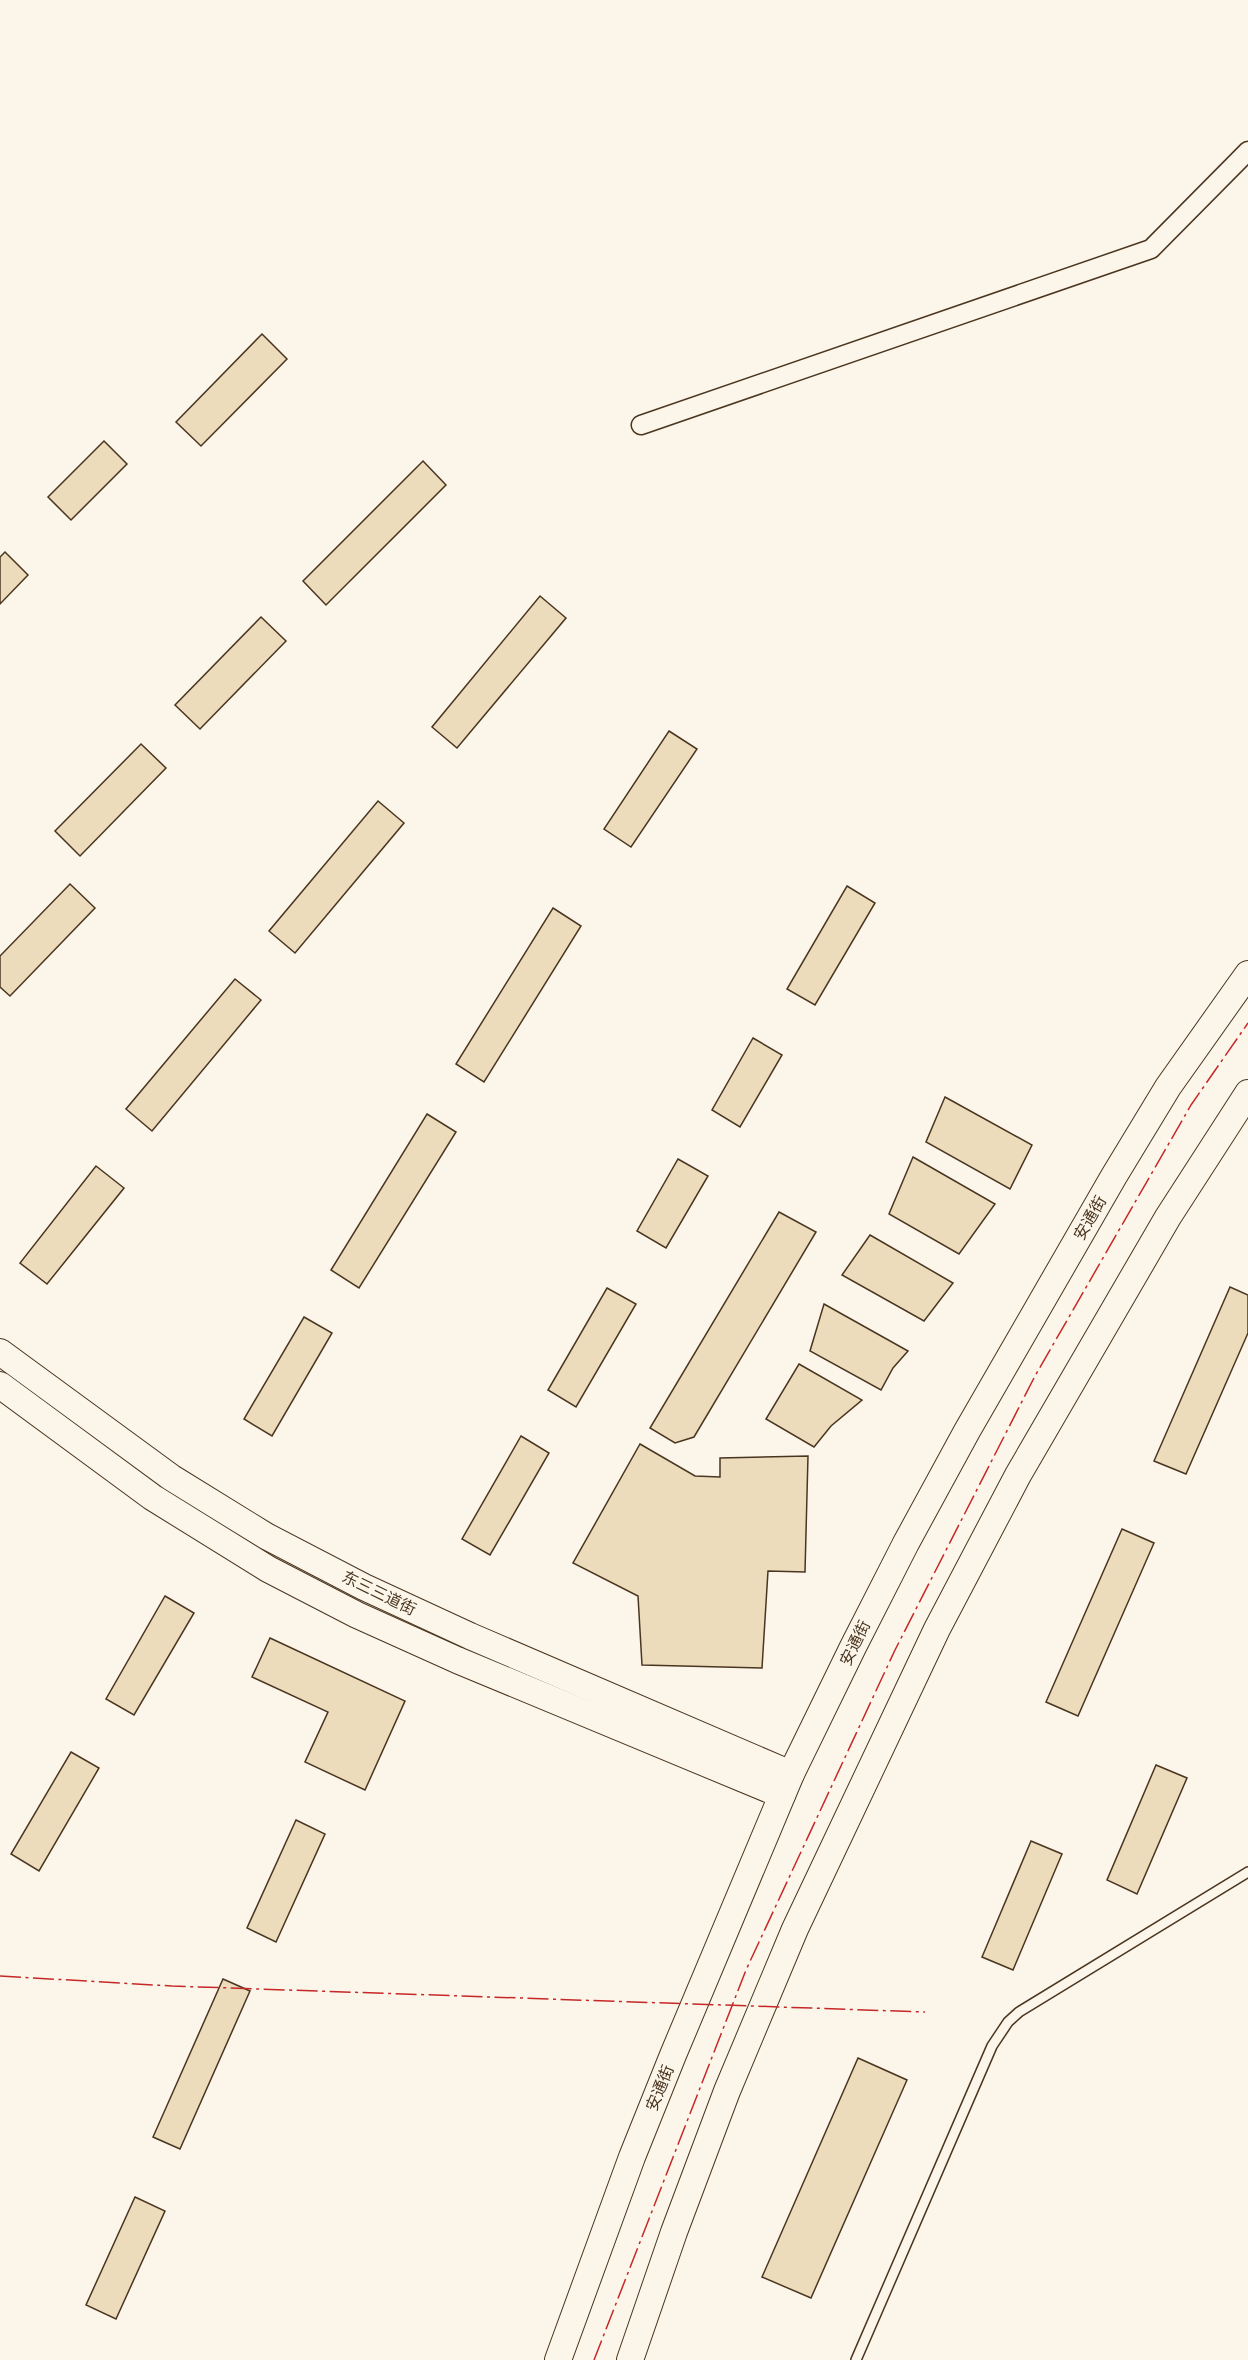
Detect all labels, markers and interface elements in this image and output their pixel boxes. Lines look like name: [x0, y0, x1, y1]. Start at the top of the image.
street label: 安通街: [1070, 1192, 1110, 1244]
street label: 东三三道街: [339, 1567, 419, 1619]
street label: 安通街: [836, 1617, 874, 1669]
street label: 安通街: [642, 2062, 678, 2114]

